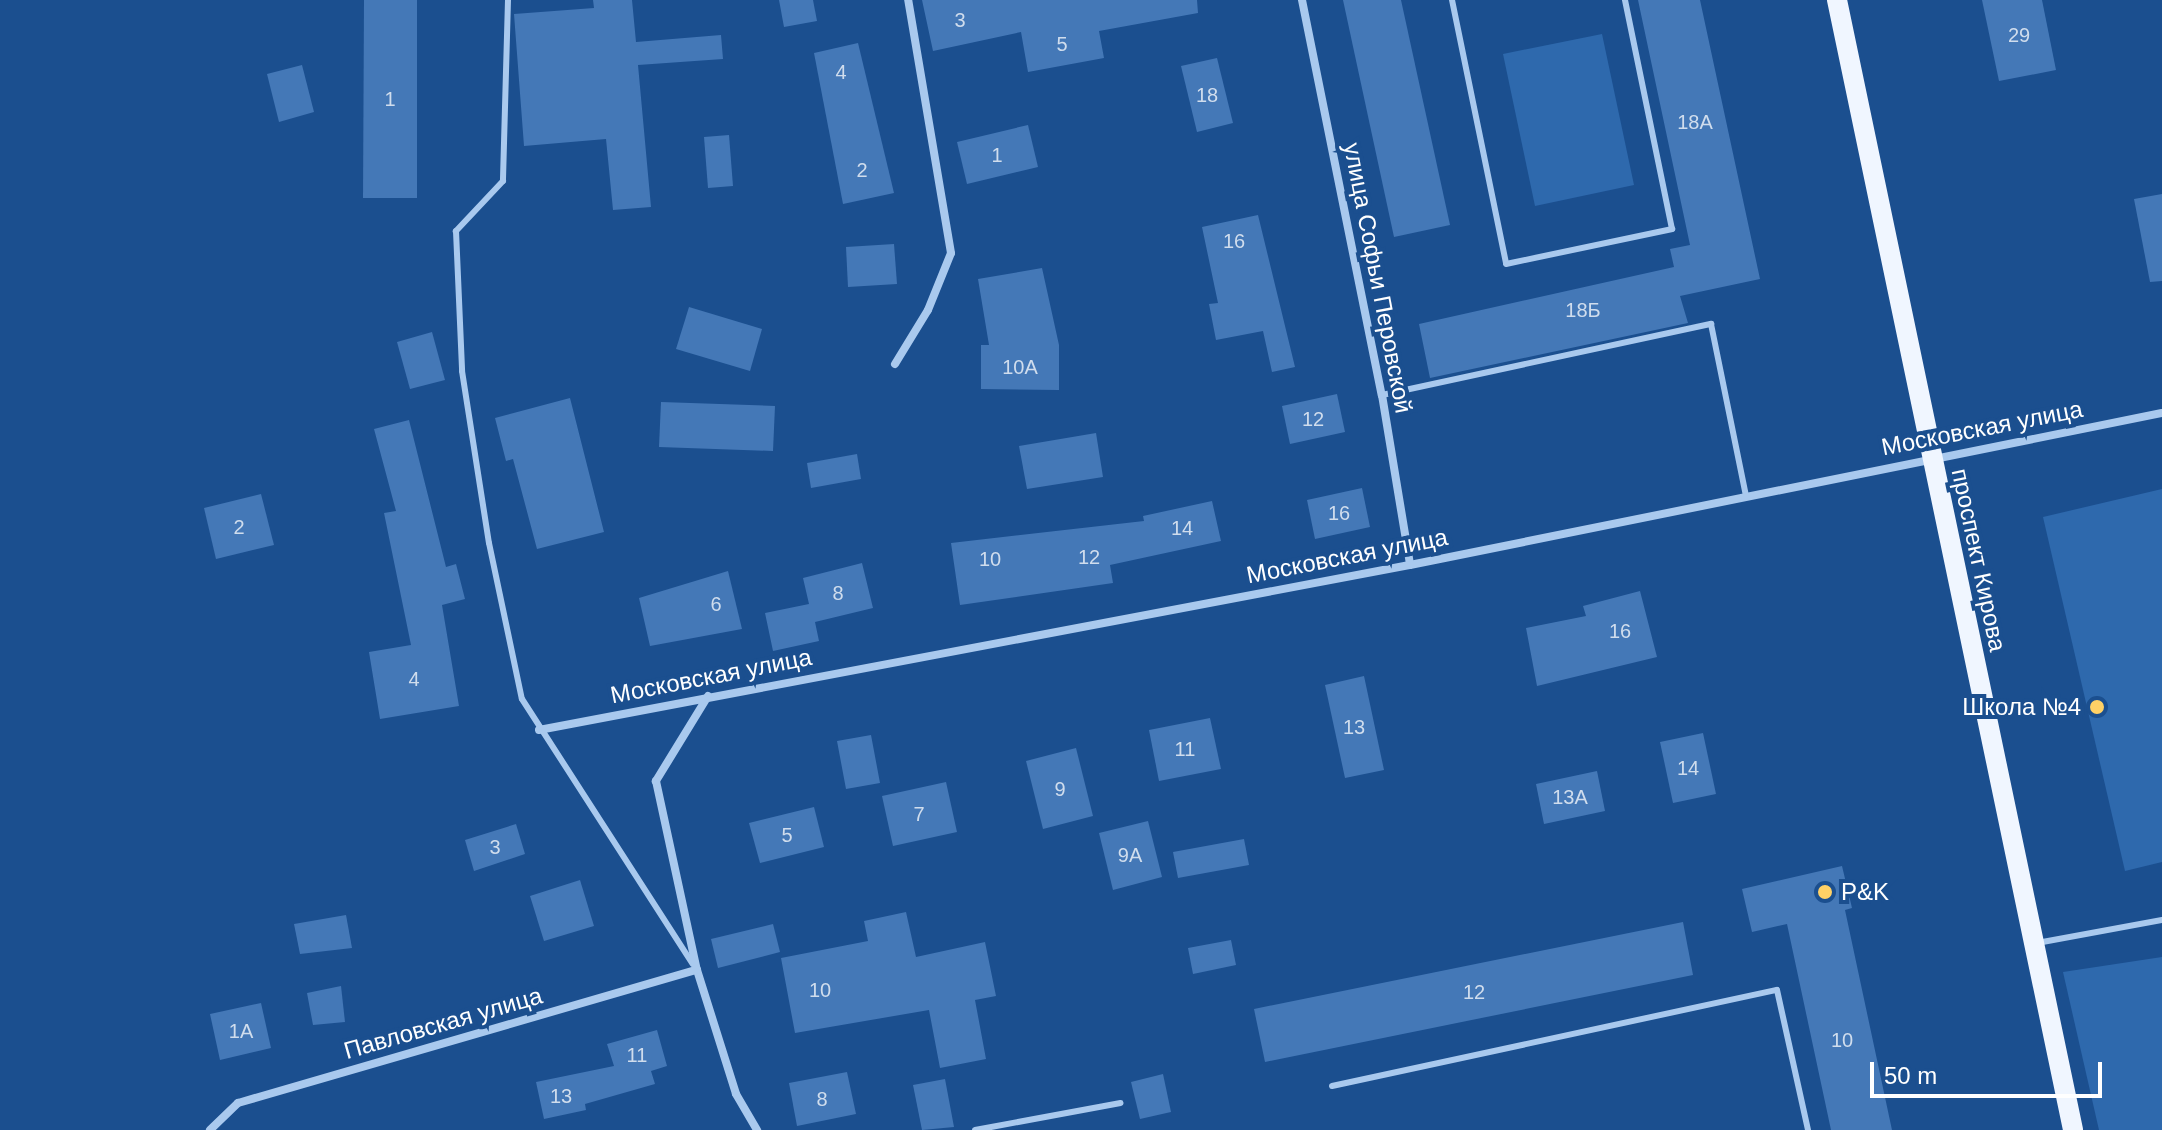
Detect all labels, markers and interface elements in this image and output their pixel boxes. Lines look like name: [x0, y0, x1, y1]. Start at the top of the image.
house number: 3: [954, 8, 966, 32]
house number: 29: [2008, 23, 2030, 47]
house number: 5: [1056, 32, 1068, 56]
house number: 4: [835, 60, 847, 84]
house number: 18: [1196, 83, 1218, 107]
house number: 1: [384, 87, 396, 111]
house number: 18А: [1677, 110, 1713, 134]
street label: улица Софьи Перовской: [1338, 140, 1418, 416]
house number: 1: [991, 143, 1003, 167]
house number: 2: [856, 158, 868, 182]
house number: 16: [1223, 229, 1245, 253]
house number: 18Б: [1565, 298, 1601, 322]
house number: 10А: [1002, 355, 1038, 379]
street label: Московская улица: [1879, 394, 2085, 462]
house number: 12: [1302, 407, 1324, 431]
street label: проспект Кирова: [1946, 466, 2012, 654]
house number: 16: [1328, 501, 1350, 525]
house number: 2: [233, 515, 245, 539]
house number: 14: [1171, 516, 1193, 540]
street label: Московская улица: [1244, 522, 1450, 590]
house number: 12: [1078, 545, 1100, 569]
house number: 10: [979, 547, 1001, 571]
house number: 8: [832, 581, 844, 605]
house number: 6: [710, 592, 722, 616]
house number: 16: [1609, 619, 1631, 643]
street label: Московская улица: [608, 642, 814, 710]
house number: 4: [408, 667, 420, 691]
place label: Школа №4: [1962, 693, 2081, 721]
marker: Школа №4: [2088, 698, 2106, 716]
house number: 13: [1343, 715, 1365, 739]
house number: 11: [1175, 737, 1195, 761]
house number: 14: [1677, 756, 1699, 780]
house number: 9: [1054, 777, 1066, 801]
house number: 13А: [1552, 785, 1588, 809]
house number: 7: [913, 802, 925, 826]
house number: 5: [781, 823, 793, 847]
house number: 3: [489, 835, 501, 859]
house number: 9А: [1118, 843, 1142, 867]
place label: P&K: [1841, 878, 1889, 906]
marker: P&K: [1816, 883, 1834, 901]
house number: 10: [809, 978, 831, 1002]
house number: 12: [1463, 980, 1485, 1004]
street label: Павловская улица: [341, 981, 545, 1065]
house number: 1А: [229, 1019, 253, 1043]
house number: 10: [1831, 1028, 1853, 1052]
house number: 11: [627, 1043, 647, 1067]
scale bar: [1874, 1046, 2106, 1096]
text: 50 m: [1884, 1062, 1937, 1089]
house number: 13: [550, 1084, 572, 1108]
house number: 8: [816, 1087, 828, 1111]

